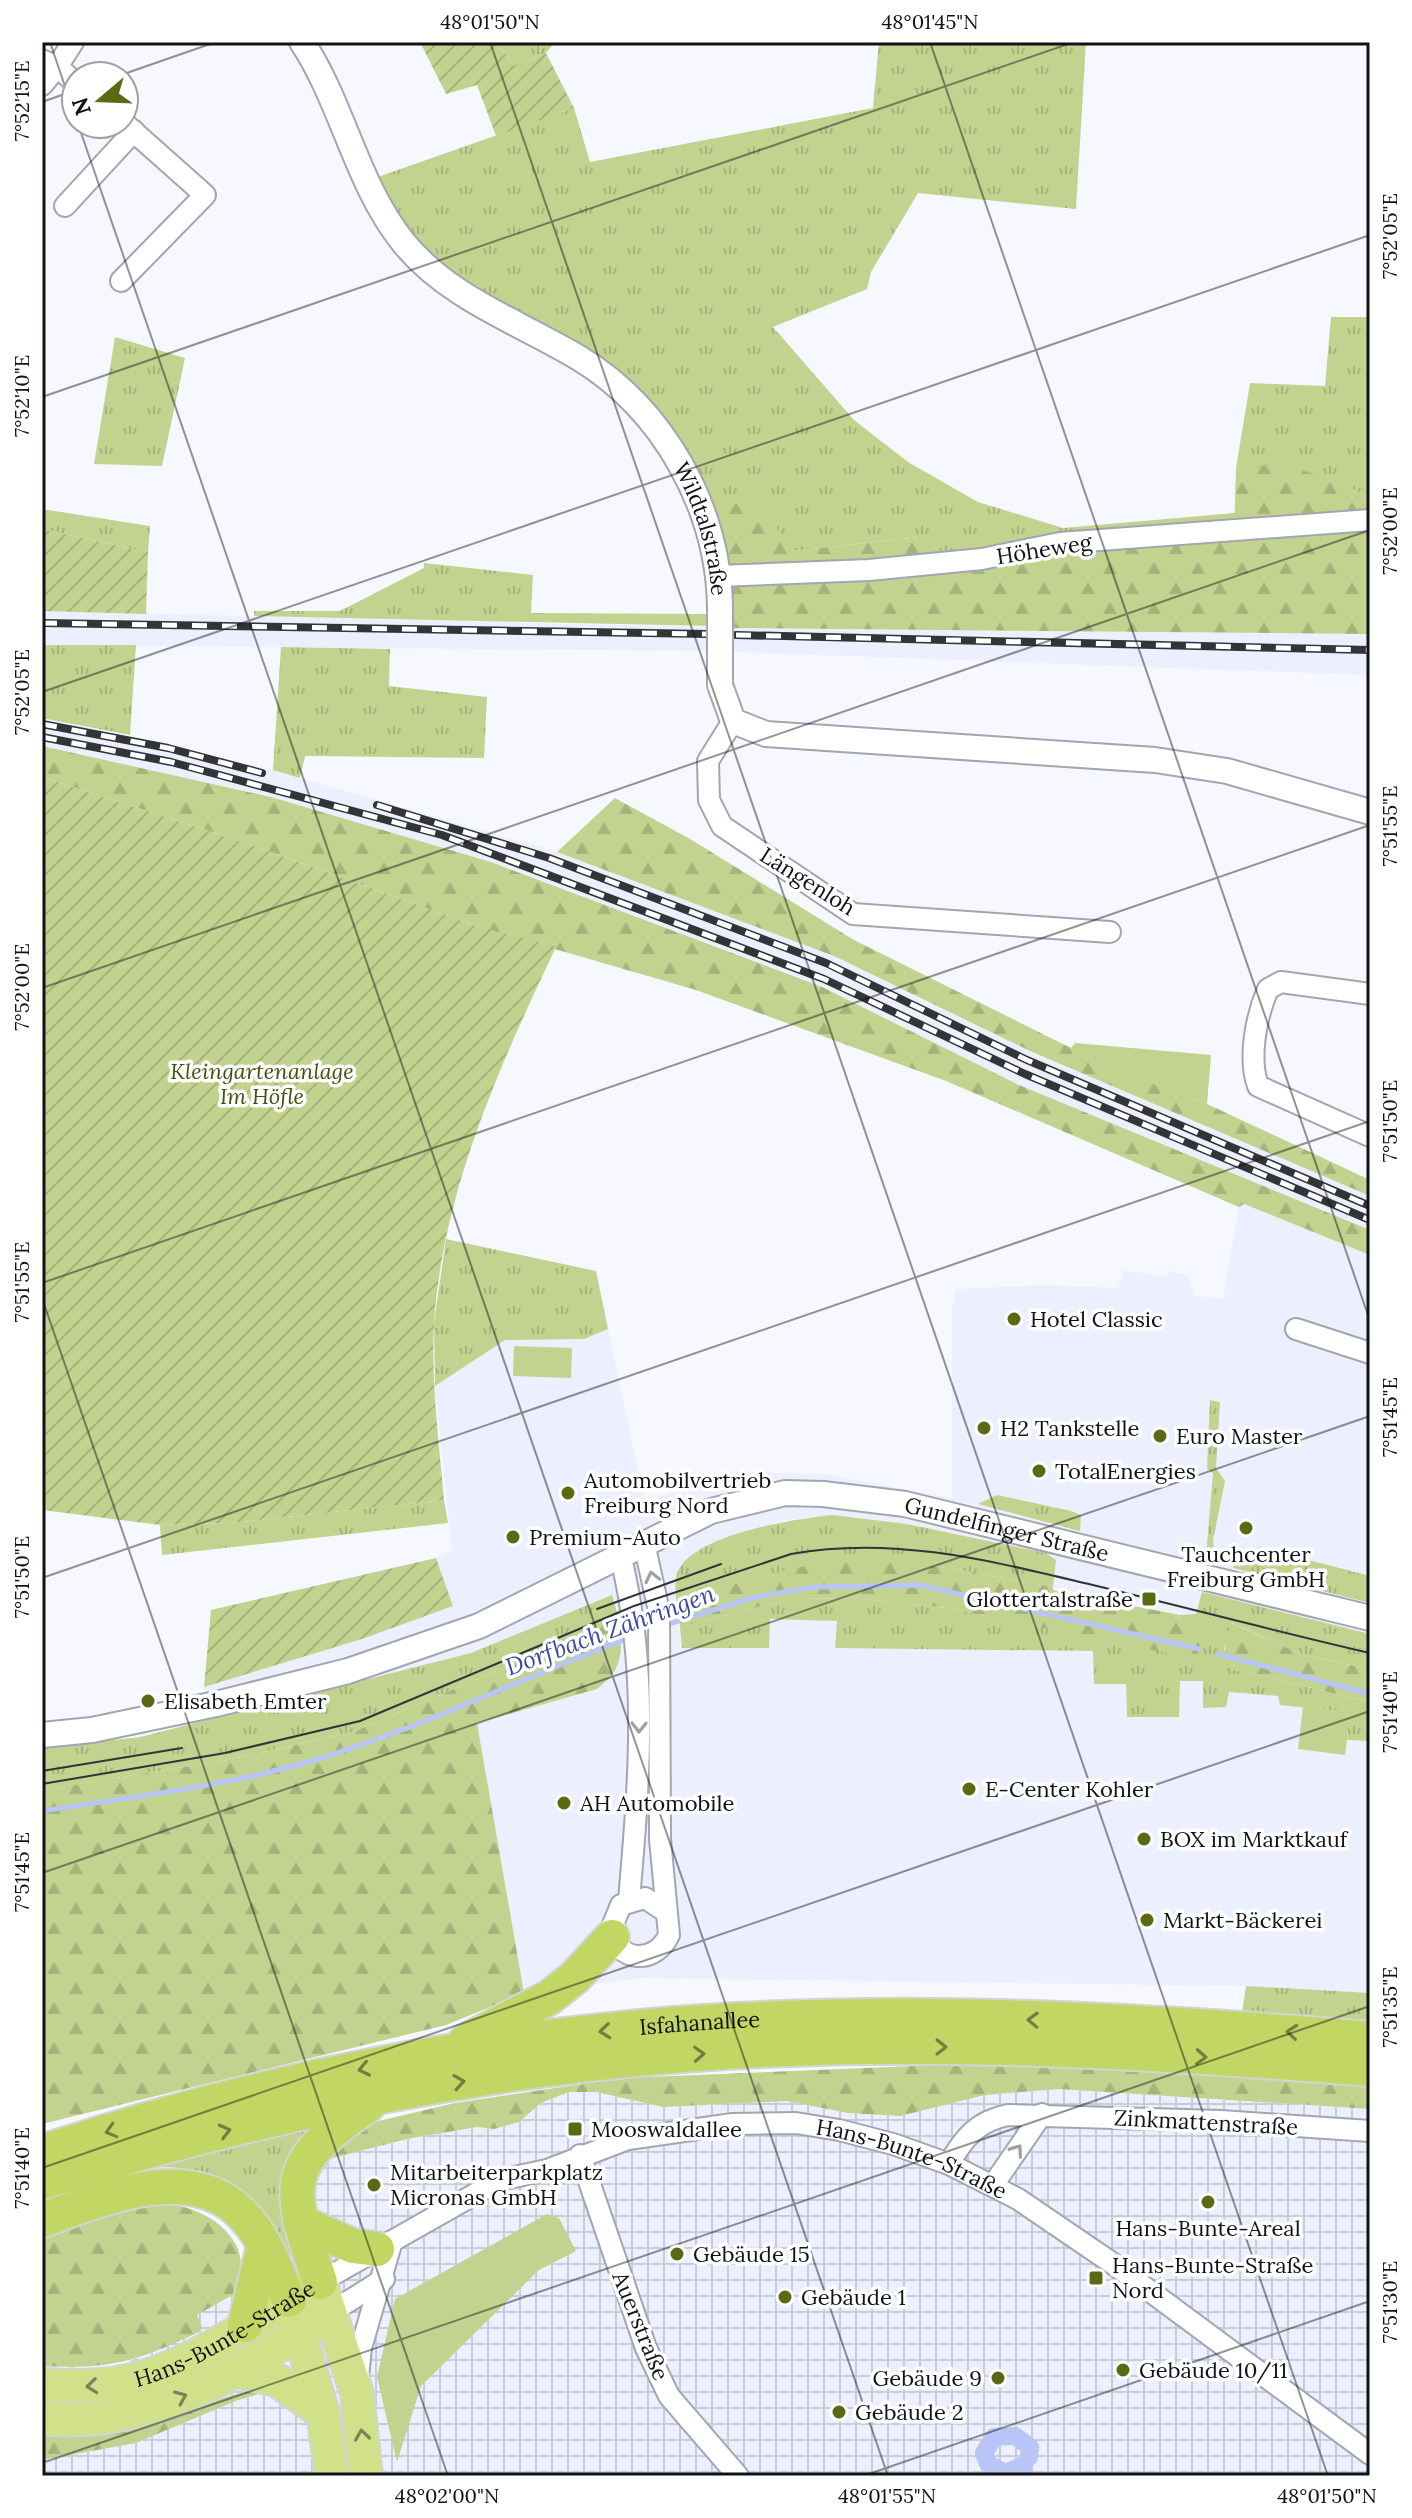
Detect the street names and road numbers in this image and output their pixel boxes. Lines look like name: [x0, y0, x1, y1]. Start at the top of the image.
street label: Wildtalstraße: [668, 457, 734, 597]
street label: Höheweg: [994, 528, 1094, 570]
street label: Längenloh: [755, 841, 861, 921]
street label: Gundelfinger Straße: [902, 1490, 1112, 1567]
street label: Isfahanallee: [638, 2005, 761, 2041]
street label: Zinkmattenstraße: [1113, 2103, 1299, 2141]
street label: Hans-Bunte-Straße: [814, 2112, 1012, 2205]
street label: Auerstraße: [606, 2267, 675, 2384]
street label: Hans-Bunte-Straße: [131, 2274, 320, 2393]

